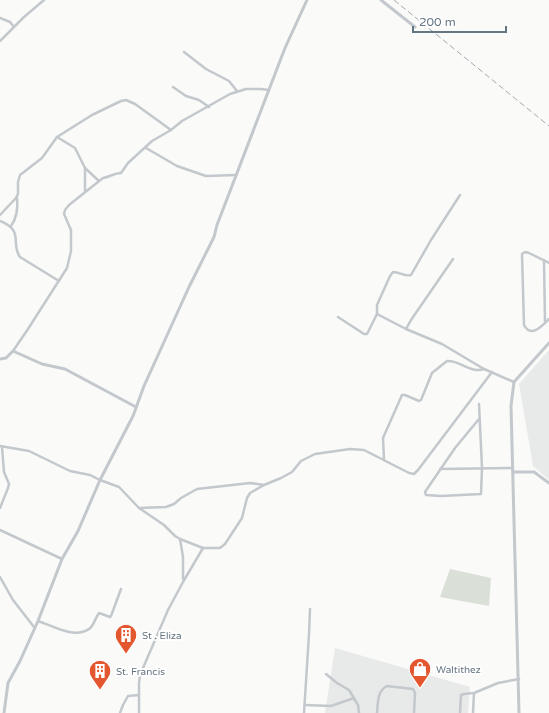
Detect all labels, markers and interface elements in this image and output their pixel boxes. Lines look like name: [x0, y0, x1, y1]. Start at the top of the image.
scale bar: [413, 8, 506, 34]
text: 200 m: [419, 15, 456, 29]
building icon: St . Eliza: [113, 622, 139, 655]
place label: St . Eliza: [142, 630, 182, 642]
shop icon: Waltithez: [407, 656, 433, 689]
building icon: St. Francis: [87, 658, 113, 691]
place label: Waltithez: [436, 664, 481, 676]
place label: St. Francis: [116, 666, 165, 678]

